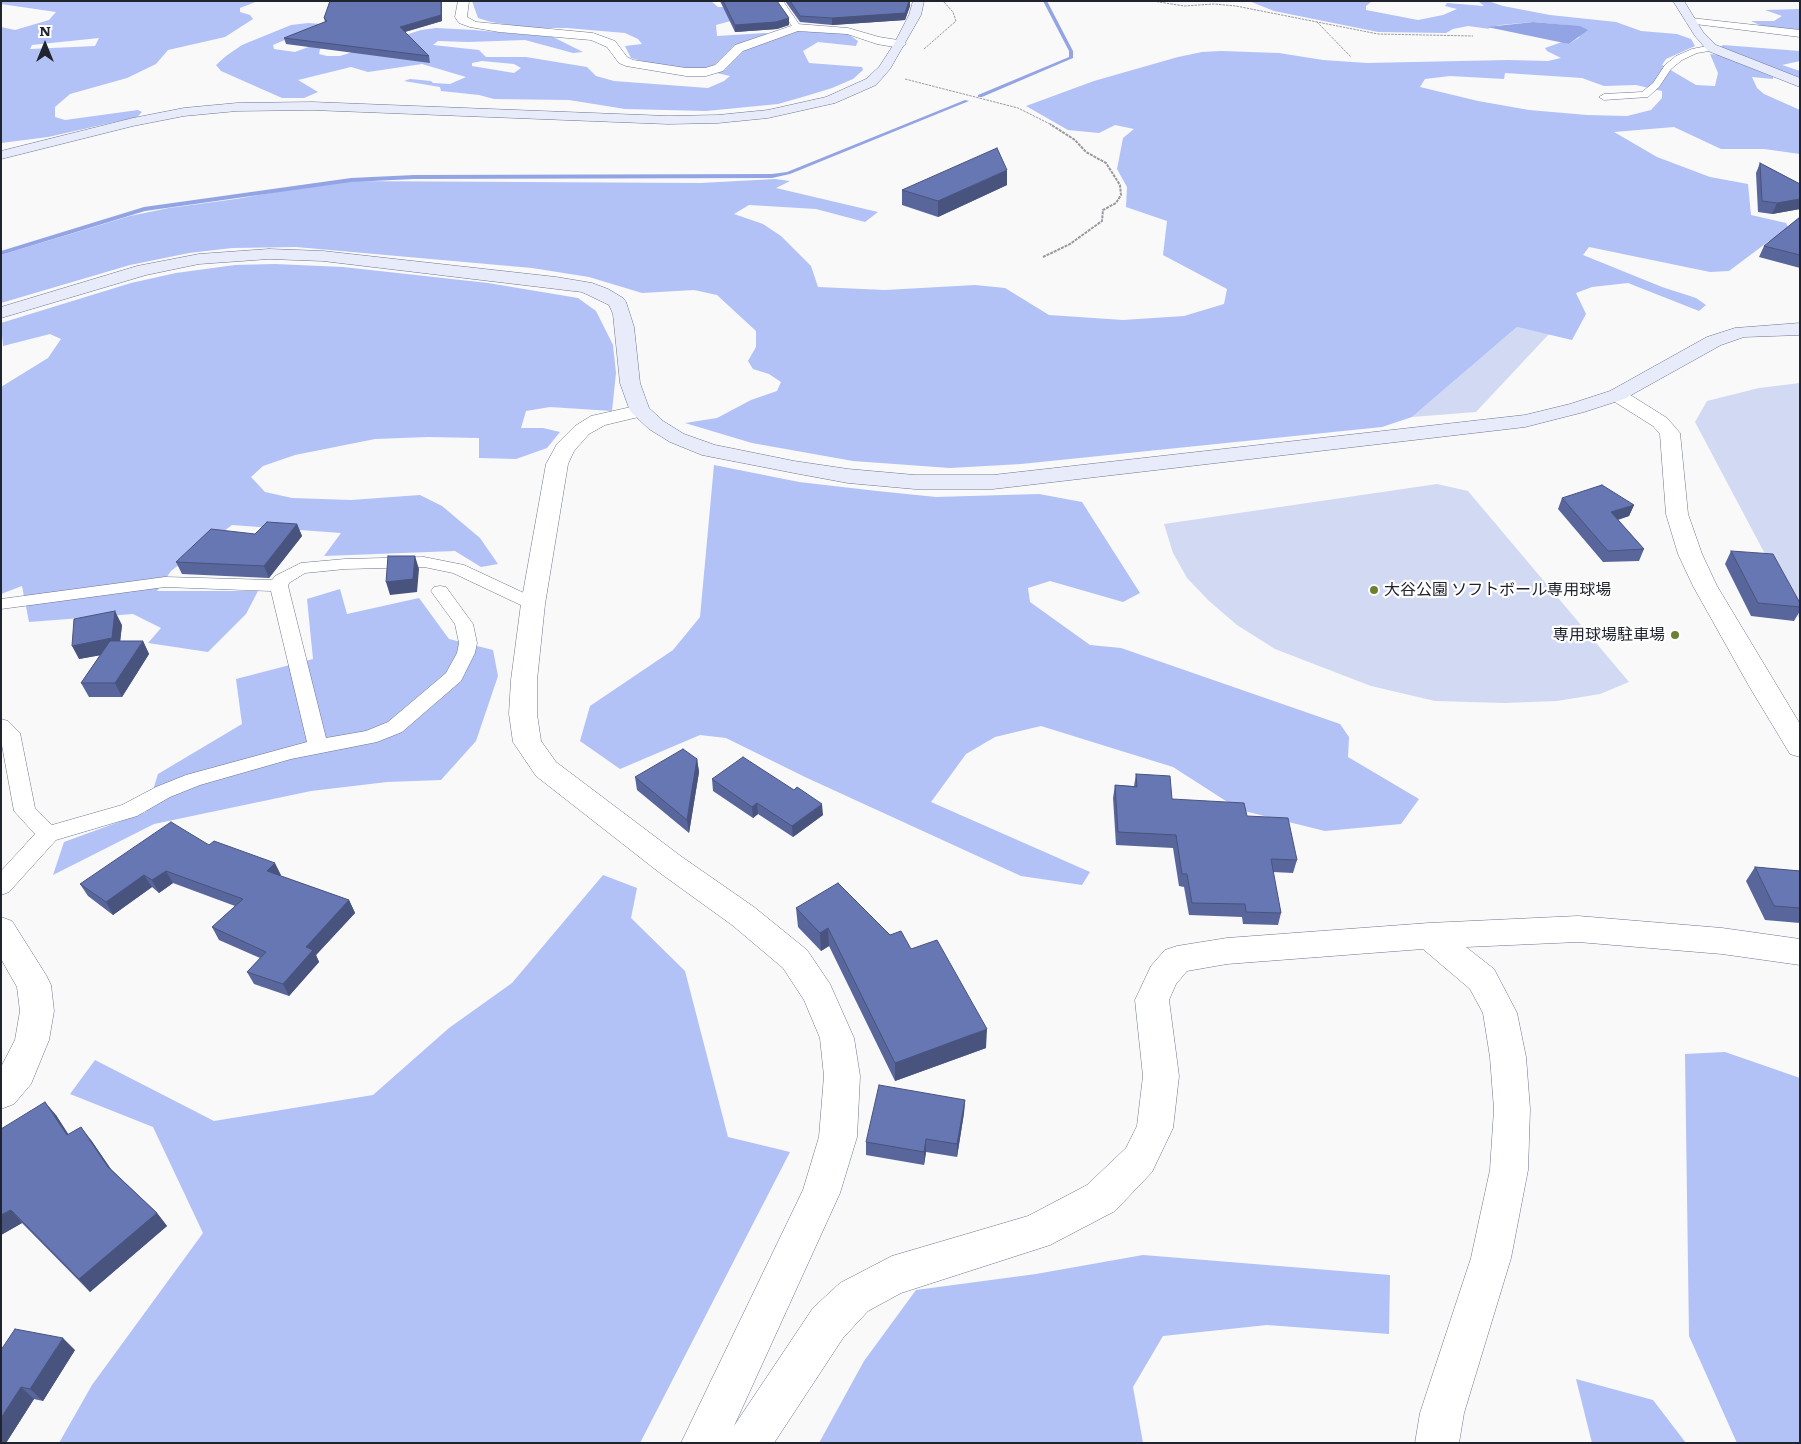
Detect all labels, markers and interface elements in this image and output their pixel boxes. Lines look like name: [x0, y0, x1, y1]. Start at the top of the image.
north arrow: [20, 20, 70, 70]
text: N: [39, 20, 51, 40]
place label: 大谷公園 ソフトボール専用球場: [1384, 580, 1611, 600]
marker: 大谷公園 ソフトボール専用球場: [1368, 584, 1380, 596]
place label: 専用球場駐車場: [1553, 625, 1665, 645]
marker: 専用球場駐車場: [1669, 629, 1681, 641]

